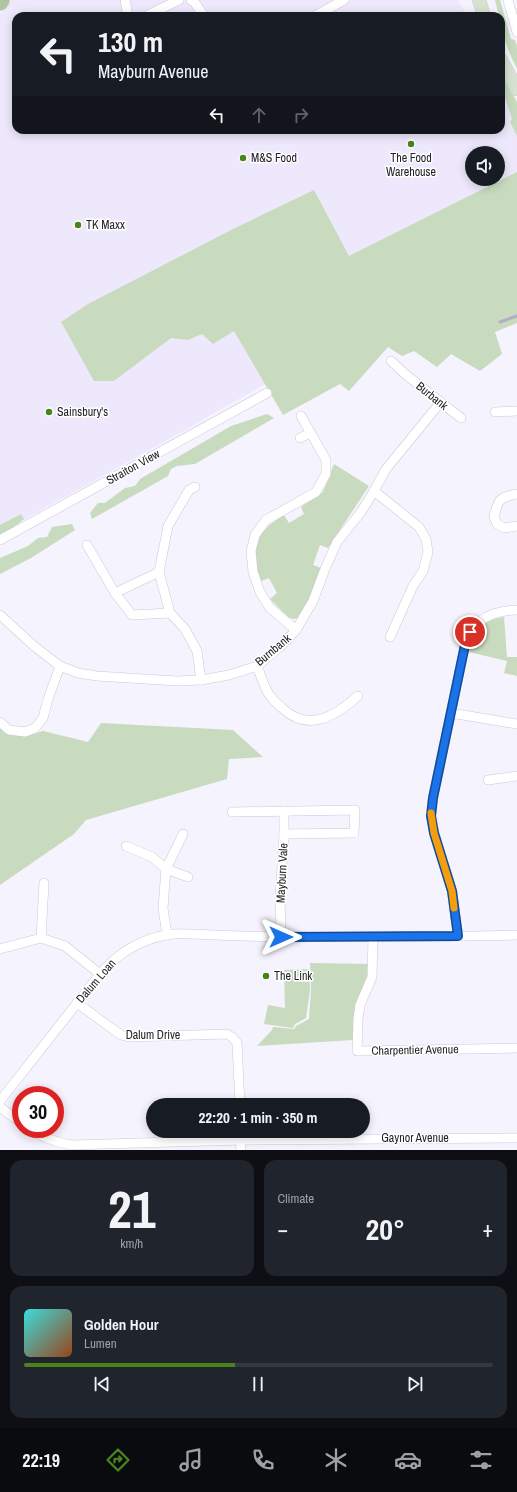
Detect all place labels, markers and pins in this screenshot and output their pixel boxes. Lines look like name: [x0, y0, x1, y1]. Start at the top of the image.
marker: The Food Warehouse: [406, 139, 416, 149]
place label: M&S Food: [251, 150, 297, 166]
place label: The Food Warehouse: [386, 150, 436, 180]
marker: M&S Food: [238, 153, 248, 163]
place label: TK Maxx: [86, 217, 125, 233]
marker: TK Maxx: [73, 220, 83, 230]
place label: Sainsbury's: [57, 404, 108, 420]
marker: Sainsbury's: [44, 407, 54, 417]
pin: [453, 615, 487, 649]
place label: The Link: [274, 968, 312, 984]
marker: The Link: [261, 971, 271, 981]

